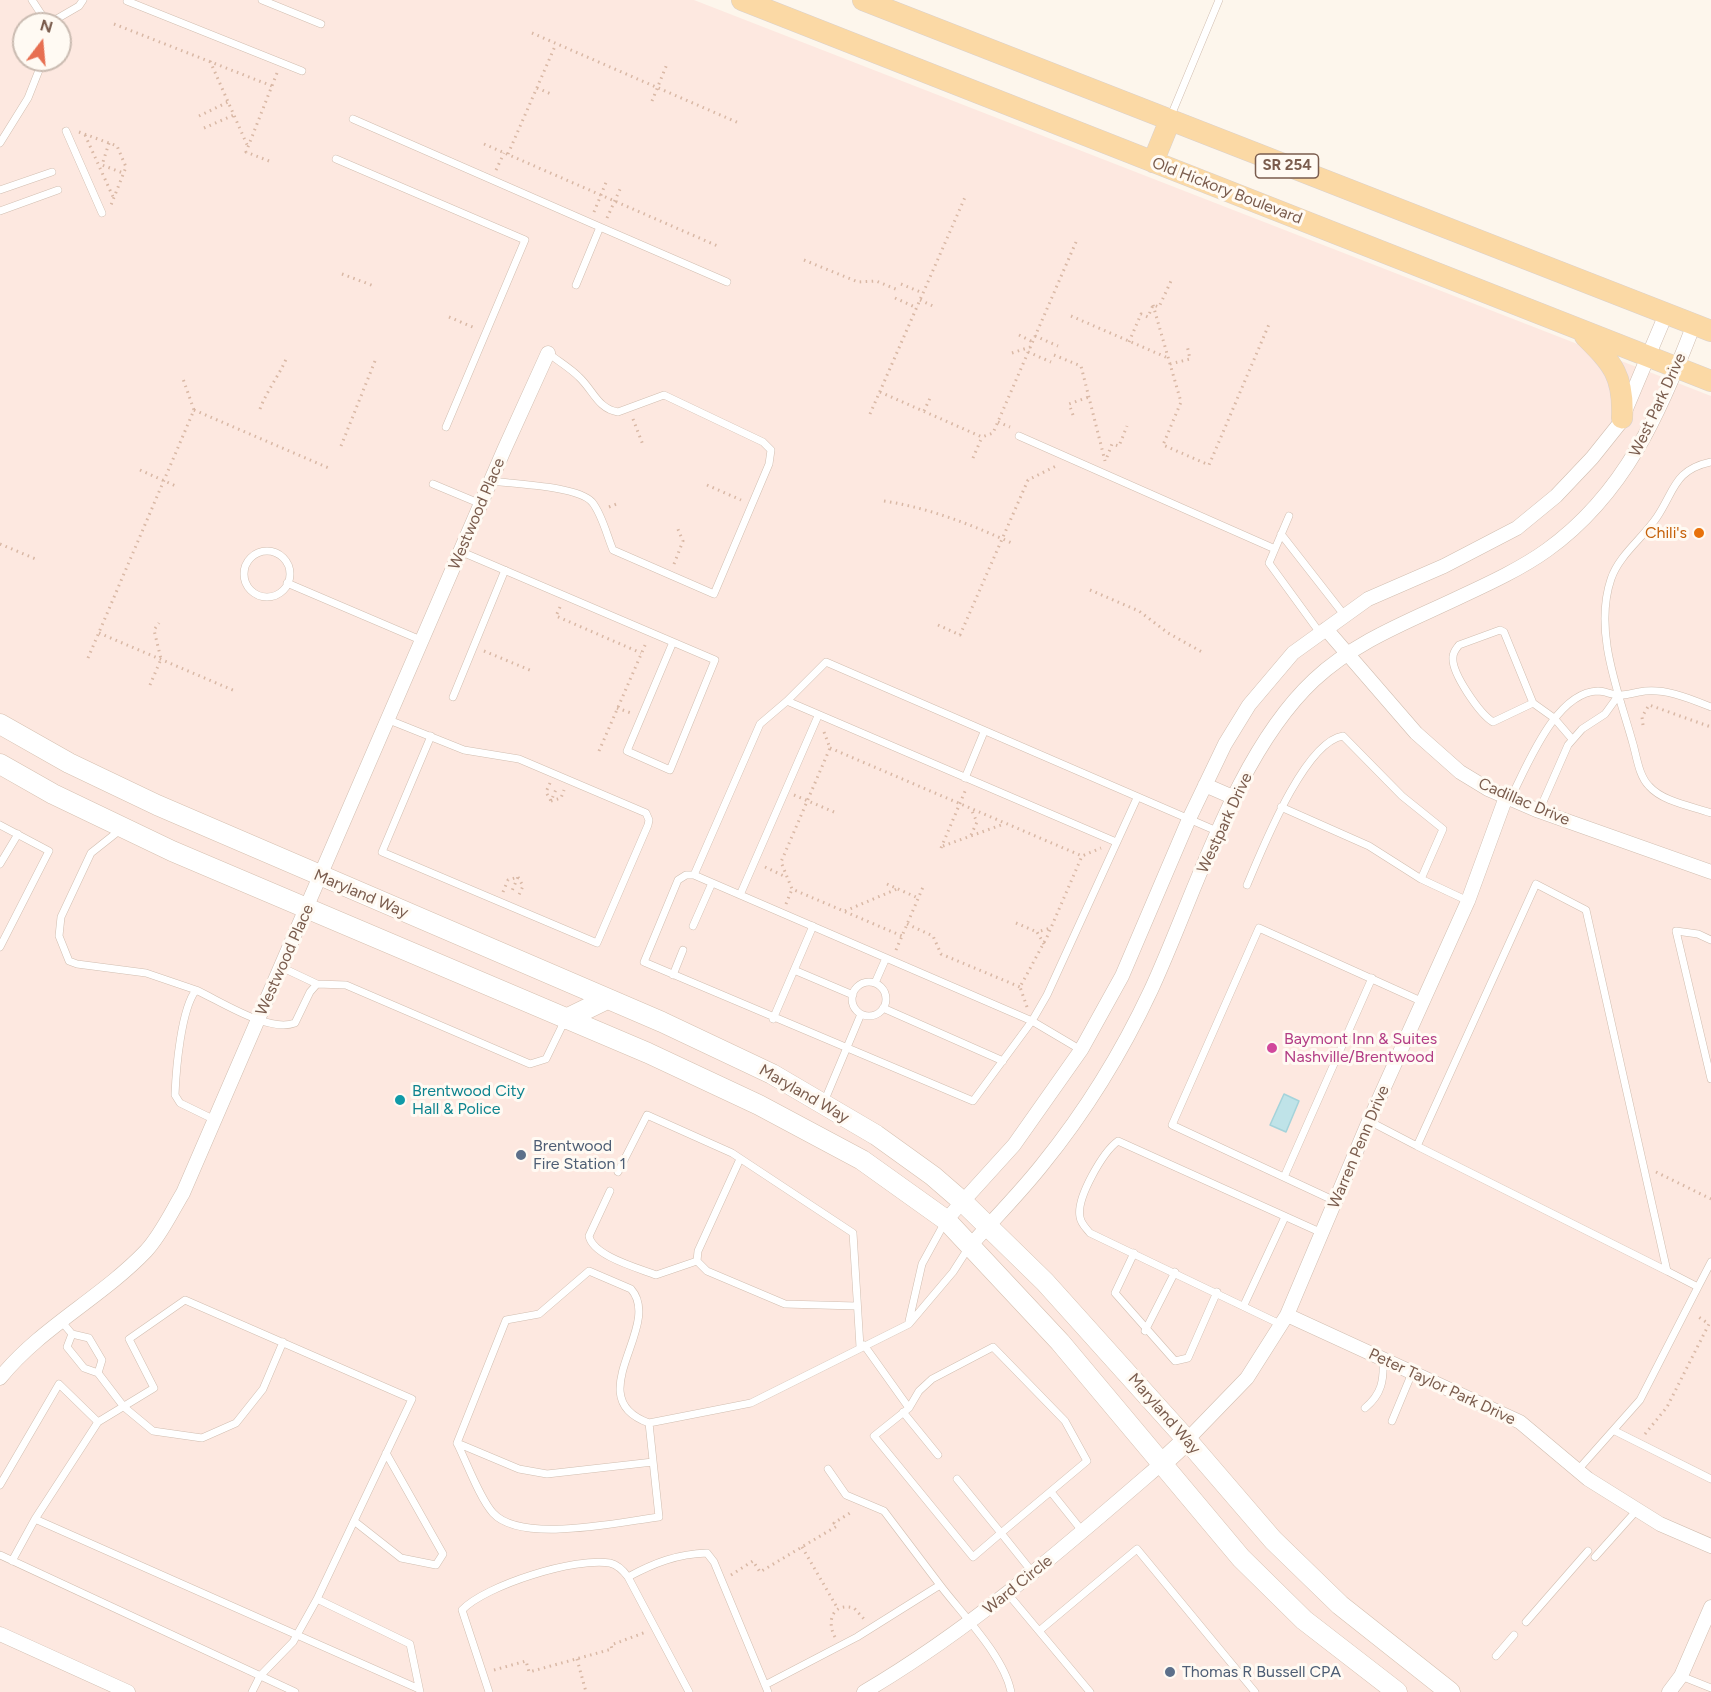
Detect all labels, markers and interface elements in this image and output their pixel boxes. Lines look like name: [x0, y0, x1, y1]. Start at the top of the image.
north arrow: [12, 12, 72, 72]
text: N: [38, 15, 55, 37]
street label: Old Hickory Boulevard: [1149, 153, 1305, 229]
road number: SR 254: [1256, 154, 1318, 178]
street label: West Park Drive: [1626, 350, 1690, 460]
street label: Westwood Place: [445, 455, 509, 573]
place label: Chili's: [1645, 523, 1687, 543]
marker: Chili's: [1692, 526, 1706, 540]
street label: Westpark Drive: [1193, 770, 1257, 876]
street label: Cadillac Drive: [1475, 774, 1573, 830]
street label: Maryland Way: [311, 866, 411, 922]
street label: Westwood Place: [252, 901, 318, 1019]
place label: Baymont Inn & Suites Nashville/Brentwood: [1284, 1029, 1437, 1067]
marker: Baymont Inn & Suites Nashville/Brentwood: [1265, 1041, 1279, 1055]
street label: Maryland Way: [756, 1061, 852, 1127]
place label: Brentwood City Hall & Police: [412, 1081, 525, 1119]
street label: Warren Penn Drive: [1324, 1083, 1394, 1211]
marker: Brentwood City Hall & Police: [393, 1093, 407, 1107]
place label: Brentwood Fire Station 1: [533, 1136, 626, 1174]
marker: Brentwood Fire Station 1: [514, 1148, 528, 1162]
street label: Peter Taylor Park Drive: [1366, 1345, 1518, 1429]
street label: Maryland Way: [1124, 1370, 1204, 1458]
street label: Ward Circle: [980, 1551, 1056, 1619]
place label: Thomas R Bussell CPA: [1182, 1662, 1341, 1682]
marker: Thomas R Bussell CPA: [1163, 1665, 1177, 1679]

